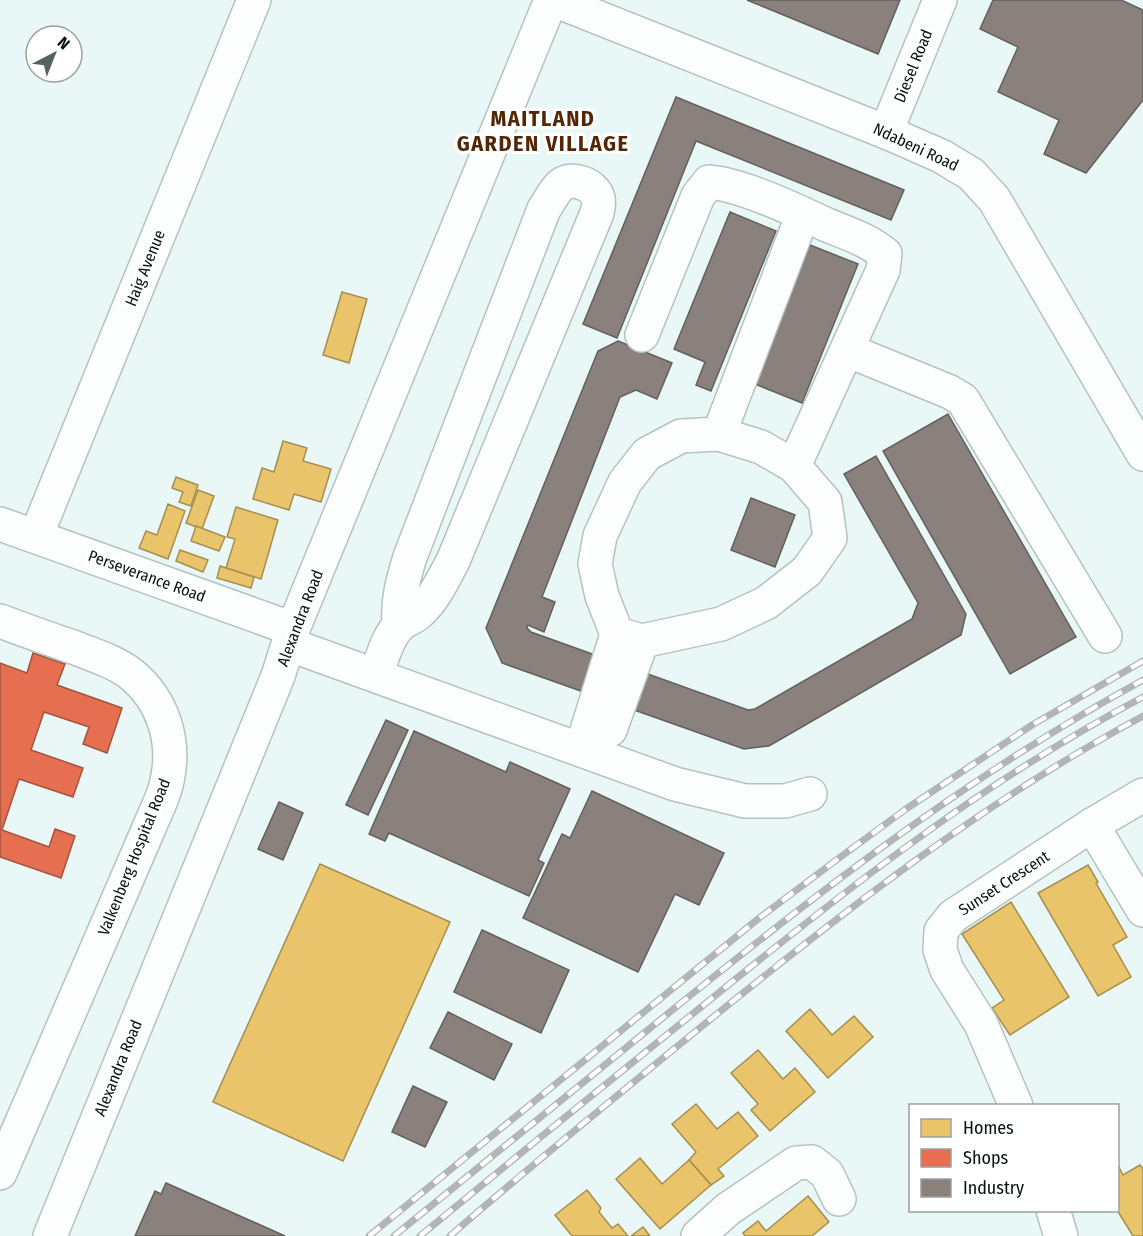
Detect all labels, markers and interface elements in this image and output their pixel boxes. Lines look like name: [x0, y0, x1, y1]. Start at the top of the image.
north arrow: [24, 24, 84, 84]
street label: Diesel Road: [890, 27, 936, 105]
text: N: [54, 33, 74, 53]
district label: MAITLAND GARDEN VILLAGE: [457, 105, 629, 157]
street label: Ndabeni Road: [870, 119, 962, 175]
street label: Haig Avenue: [121, 227, 169, 309]
street label: Perseverance Road: [86, 546, 208, 606]
street label: Alexandra Road: [273, 567, 327, 669]
street label: Valkenberg Hospital Road: [94, 776, 174, 938]
street label: Sunset Crescent: [955, 846, 1054, 919]
street label: Alexandra Road: [90, 1017, 146, 1119]
legend: [909, 1104, 1119, 1212]
text: Homes: [963, 1117, 1014, 1139]
text: Shops: [963, 1147, 1008, 1169]
text: Industry: [963, 1177, 1024, 1199]

